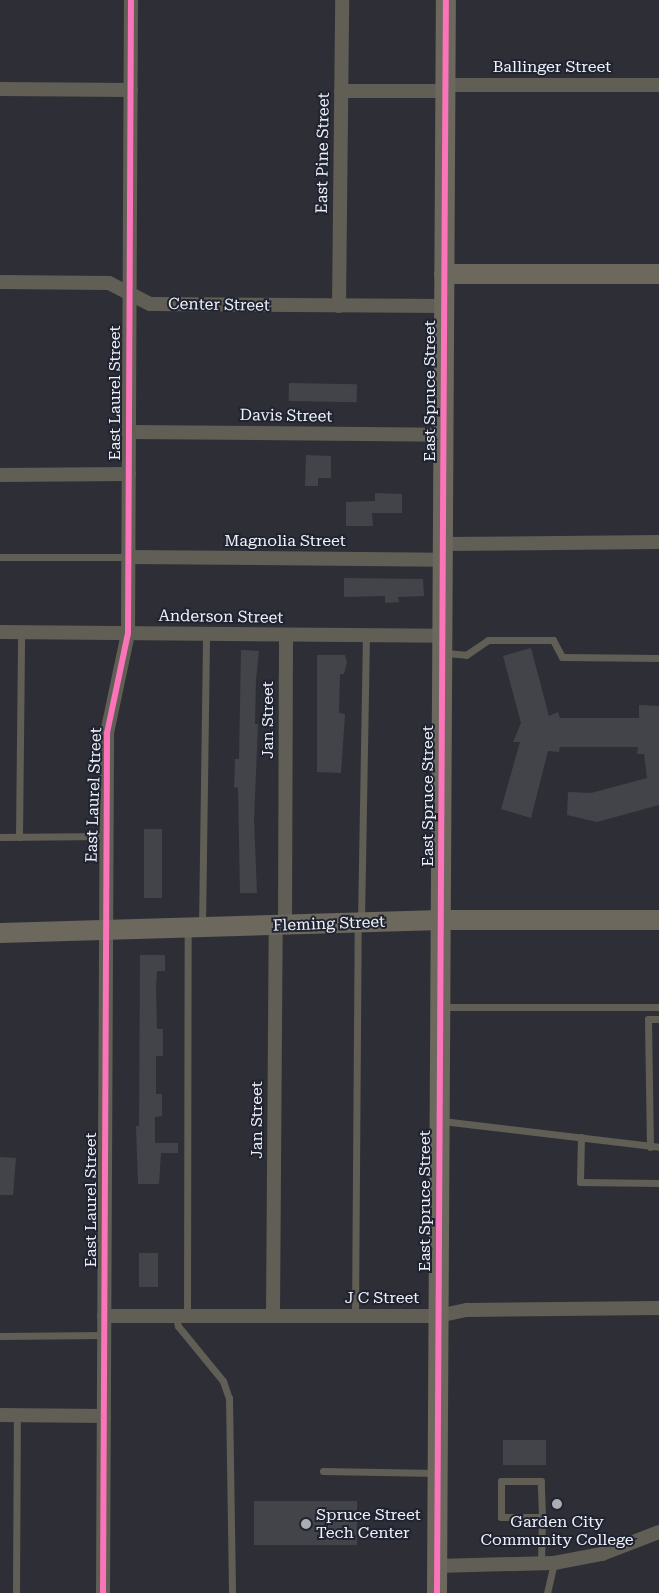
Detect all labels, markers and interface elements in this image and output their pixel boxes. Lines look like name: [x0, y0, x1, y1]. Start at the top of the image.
street label: Ballinger Street: [493, 57, 611, 77]
street label: East Pine Street: [312, 92, 334, 214]
street label: Center Street: [168, 295, 270, 315]
street label: East Spruce Street: [420, 320, 440, 462]
street label: East Laurel Street: [105, 325, 125, 461]
street label: Davis Street: [240, 406, 332, 426]
street label: Magnolia Street: [224, 531, 346, 551]
street label: Anderson Street: [158, 606, 284, 628]
street label: Jan Street: [258, 681, 278, 759]
street label: East Spruce Street: [418, 725, 438, 867]
street label: East Laurel Street: [82, 727, 106, 863]
street label: Fleming Street: [273, 912, 385, 936]
street label: Jan Street: [247, 1081, 267, 1159]
street label: East Spruce Street: [415, 1130, 435, 1272]
street label: East Laurel Street: [81, 1132, 101, 1268]
street label: J C Street: [345, 1288, 419, 1308]
marker: Garden City Community College: [551, 1498, 563, 1510]
place label: Spruce Street Tech Center: [316, 1505, 421, 1543]
place label: Garden City Community College: [481, 1512, 633, 1550]
marker: Spruce Street Tech Center: [300, 1518, 312, 1530]

